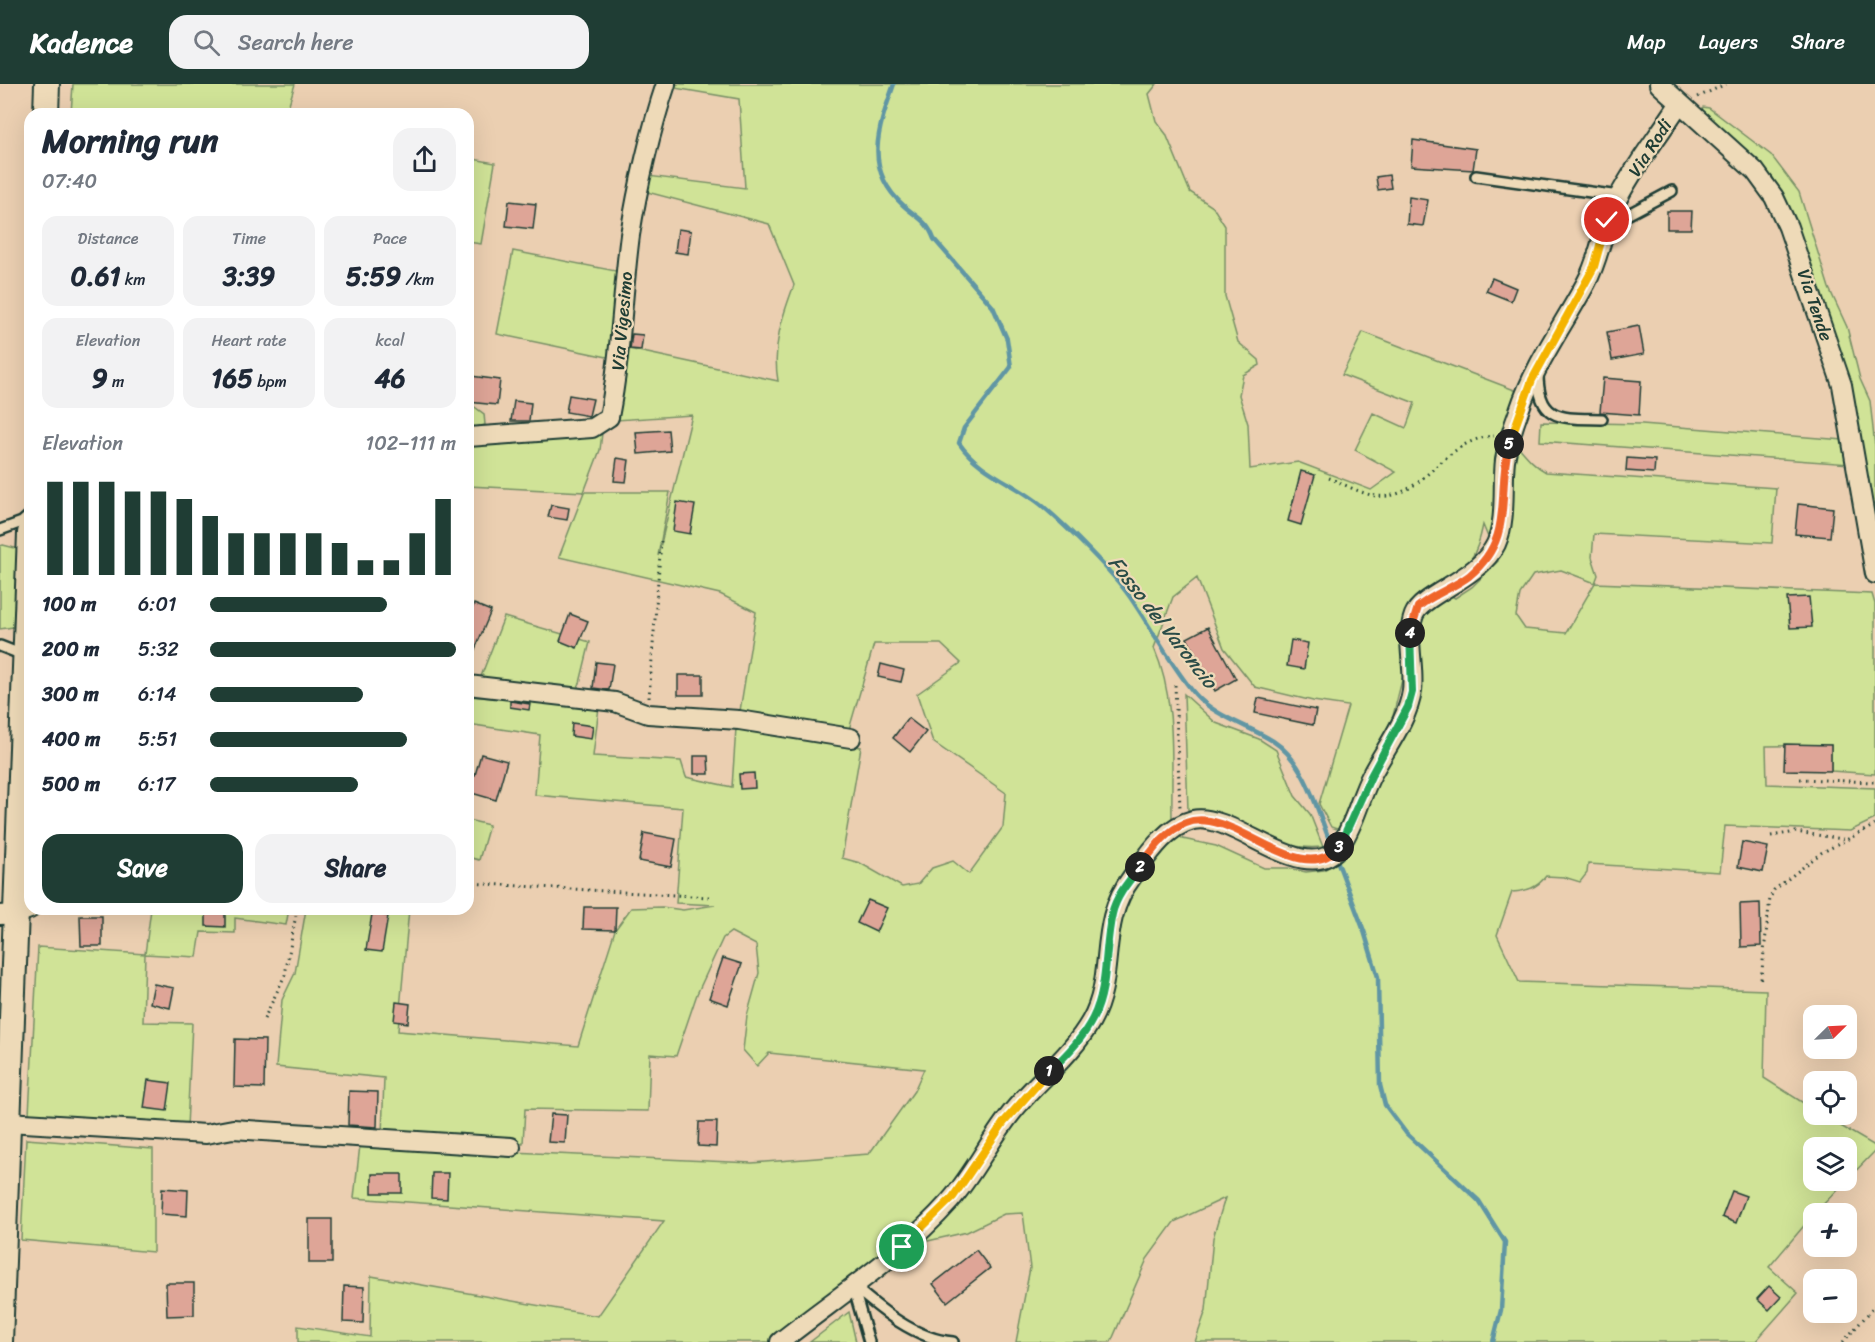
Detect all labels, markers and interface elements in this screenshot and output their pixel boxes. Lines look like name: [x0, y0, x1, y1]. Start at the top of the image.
search box: [169, 15, 589, 69]
text: Kadence: [30, 18, 133, 67]
text: Search here: [238, 23, 354, 62]
text: Map: [1627, 23, 1666, 61]
text: Layers: [1699, 23, 1758, 61]
text: Share: [1791, 23, 1845, 61]
icon: search: [190, 26, 223, 59]
text: Morning run: [42, 112, 218, 170]
street label: Via Rodi: [1619, 112, 1681, 183]
button: share: [393, 128, 456, 191]
text: 07:40: [42, 164, 97, 199]
pin: [1581, 194, 1632, 245]
icon: check: [1590, 203, 1623, 236]
text: Distance: [78, 224, 138, 253]
text: Time: [232, 224, 266, 253]
text: Pace: [373, 224, 407, 253]
text: 0.61: [70, 253, 121, 299]
text: 3:39: [223, 253, 275, 299]
text: 5:59: [346, 253, 401, 299]
text: km: [121, 265, 146, 294]
text: /km: [401, 265, 434, 294]
street label: Via Tende: [1788, 265, 1842, 345]
street label: Via Vigesimo: [602, 270, 642, 372]
text: Elevation: [76, 326, 140, 355]
text: Heart rate: [211, 326, 287, 355]
text: kcal: [375, 326, 405, 355]
text: 9: [92, 355, 108, 401]
text: 165: [211, 355, 253, 401]
text: 46: [374, 355, 406, 401]
text: m: [108, 367, 124, 396]
text: bpm: [253, 367, 287, 396]
text: Elevation: [42, 426, 123, 461]
text: 102–111 m: [366, 426, 456, 461]
pin: 5: [1494, 429, 1524, 459]
text: 5: [1504, 429, 1514, 458]
water label: Fosso del Varoncio: [1099, 548, 1227, 698]
text: 100 m: [42, 587, 96, 622]
text: 6:01: [138, 587, 177, 622]
pin: 4: [1395, 618, 1425, 648]
text: 4: [1405, 618, 1415, 647]
text: 200 m: [42, 632, 99, 667]
text: 5:32: [138, 632, 179, 667]
text: 300 m: [42, 677, 99, 712]
text: 6:14: [138, 677, 176, 712]
text: 400 m: [42, 722, 100, 757]
text: 5:51: [138, 722, 177, 757]
text: 500 m: [42, 767, 100, 802]
text: 6:17: [138, 767, 175, 802]
pin: 3: [1324, 832, 1354, 862]
text: 3: [1335, 832, 1343, 861]
button: Save: [42, 834, 243, 903]
button: Share: [255, 834, 456, 903]
pin: 2: [1125, 852, 1155, 882]
text: 2: [1135, 852, 1145, 881]
north arrow: [1803, 1005, 1857, 1059]
map controls: [1803, 1005, 1857, 1323]
pin: 1: [1034, 1056, 1064, 1086]
text: 1: [1046, 1056, 1052, 1085]
button: locate: [1803, 1071, 1857, 1125]
button: layers: [1803, 1137, 1857, 1191]
button: +: [1803, 1203, 1857, 1257]
pin: [876, 1221, 927, 1272]
icon: arrive: [885, 1230, 918, 1263]
button: −: [1803, 1269, 1857, 1323]

